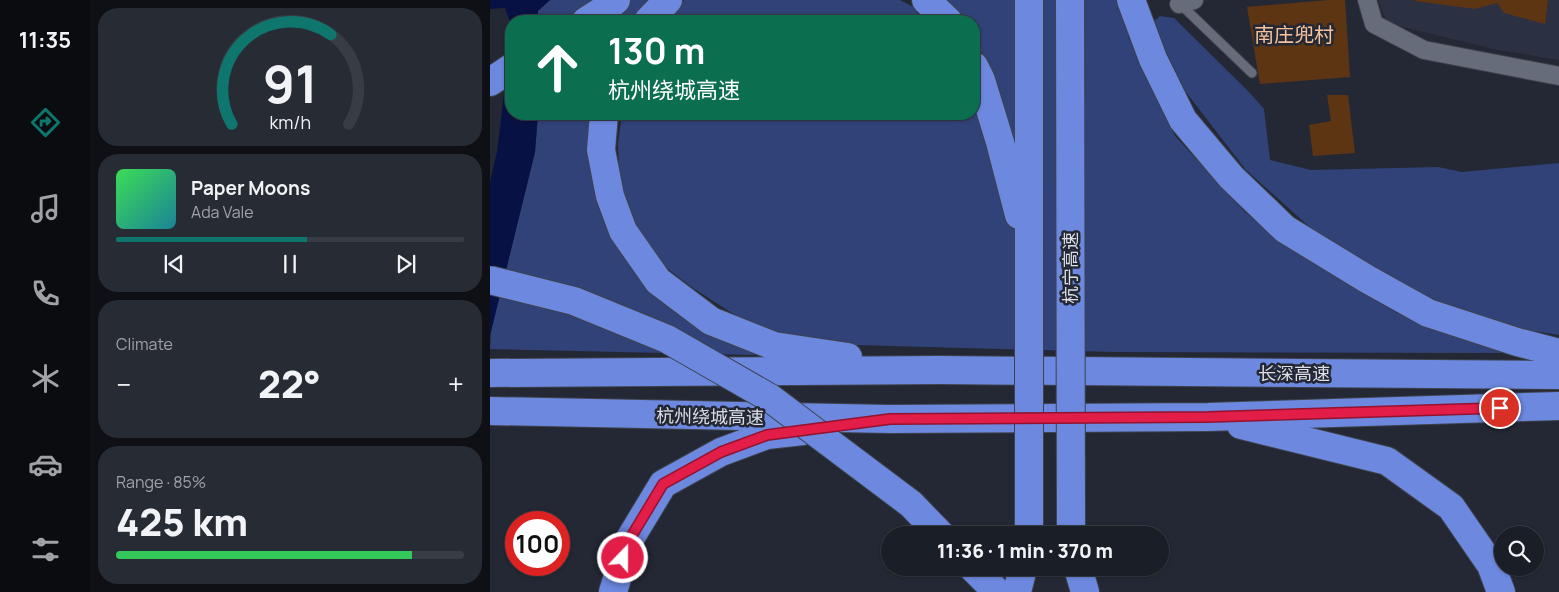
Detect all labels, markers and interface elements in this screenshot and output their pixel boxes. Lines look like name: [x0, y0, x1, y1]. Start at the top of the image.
district label: 南庄兜村: [1254, 21, 1334, 48]
text: 11:35: [19, 25, 71, 55]
text: 130 m: [608, 27, 705, 75]
icon: ahead: [525, 35, 590, 100]
text: 91: [262, 48, 318, 119]
text: 杭州绕城高速: [608, 75, 740, 105]
icon: directions: [28, 105, 63, 140]
text: km/h: [269, 110, 311, 134]
text: Paper Moons: [191, 175, 310, 201]
icon: music: [28, 191, 63, 226]
text: Ada Vale: [191, 201, 254, 223]
street label: 杭宁高速: [1058, 232, 1082, 304]
icon: previous: [160, 250, 188, 278]
icon: pause: [276, 250, 304, 278]
icon: next: [392, 250, 420, 278]
icon: phone: [28, 276, 63, 311]
text: Climate: [116, 333, 173, 355]
text: 22°: [258, 357, 321, 409]
icon: climate: [28, 361, 63, 396]
street label: 长深高速: [1258, 361, 1330, 385]
text: −: [116, 365, 131, 403]
text: +: [448, 365, 464, 403]
pin: [1479, 387, 1521, 429]
icon: arrive: [1486, 394, 1514, 422]
street label: 杭州绕城高速: [656, 403, 764, 429]
icon: car: [28, 447, 63, 482]
text: Range · 85%: [116, 471, 206, 493]
text: 425 km: [116, 495, 248, 547]
speed limit sign: 100: [505, 511, 570, 576]
map controls: [1494, 526, 1544, 576]
button: search: [1494, 526, 1544, 576]
position arrow: [596, 531, 648, 583]
icon: filters: [28, 532, 63, 567]
text: 11:36 · 1 min · 370 m: [937, 538, 1113, 564]

